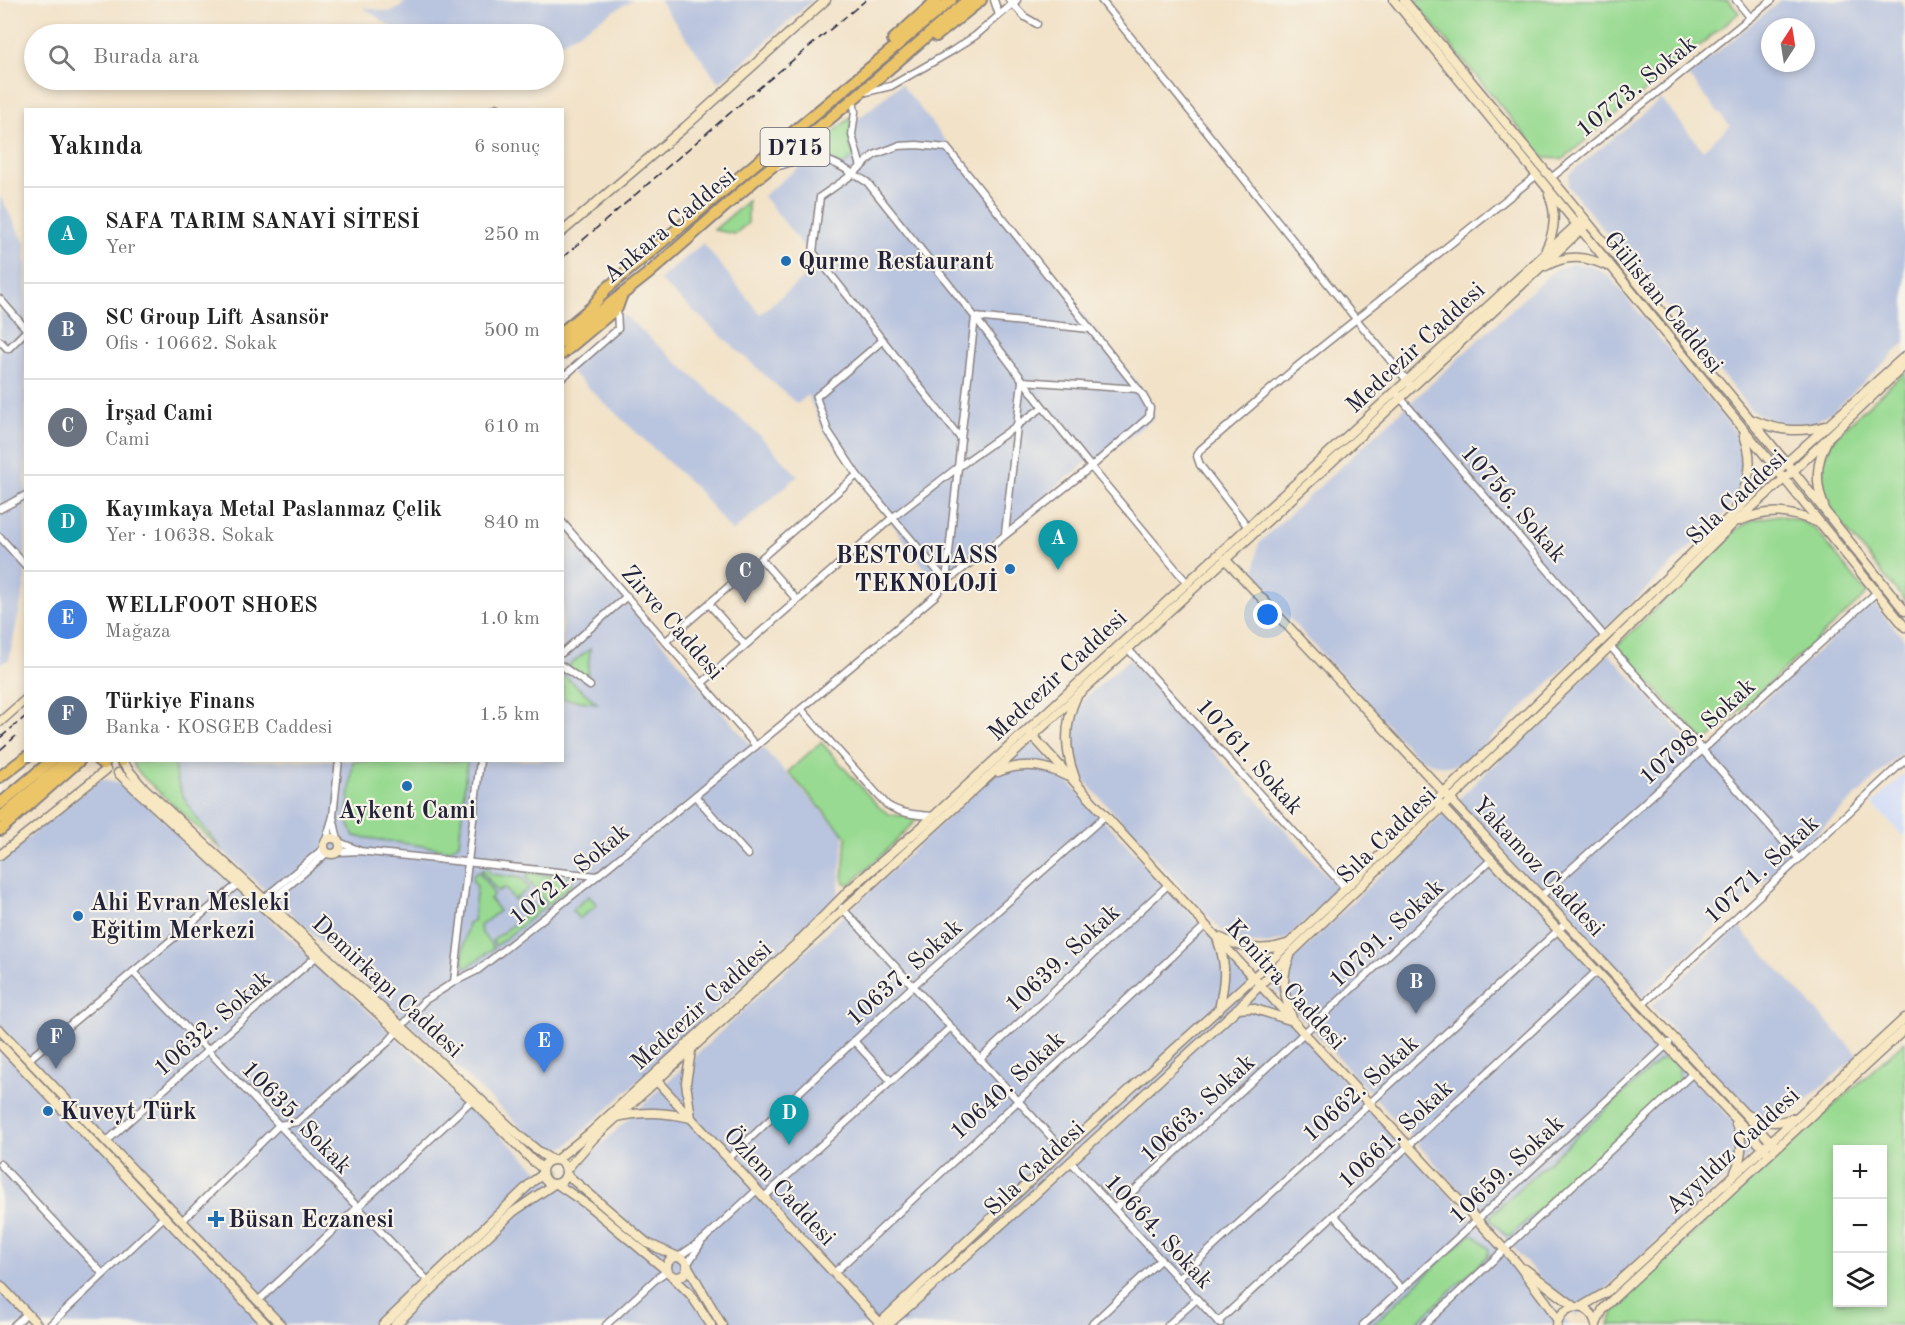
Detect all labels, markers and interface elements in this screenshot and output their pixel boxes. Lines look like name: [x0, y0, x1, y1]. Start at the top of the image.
north arrow: [1761, 18, 1815, 72]
search box: [24, 24, 564, 90]
street label: 10773. Sokak: [1573, 32, 1702, 143]
icon: search: [45, 41, 78, 74]
text: Burada ara: [93, 46, 199, 68]
road number: D715: [760, 128, 830, 166]
text: Yakında: [48, 134, 143, 160]
text: 6 sonuç: [474, 137, 540, 157]
street label: Ankara Caddesi: [599, 164, 741, 289]
text: SAFA TARIM SANAYİ SİTESİ: [105, 211, 420, 233]
text: A: [60, 225, 75, 245]
text: 250 m: [484, 225, 540, 245]
street label: Gülistan Caddesi: [1598, 228, 1727, 379]
text: Yer: [105, 238, 136, 258]
place label: Qurme Restaurant: [798, 251, 994, 275]
marker: Qurme Restaurant: [779, 254, 793, 268]
street label: Medcezir Caddesi: [1342, 278, 1490, 419]
text: SC Group Lift Asansör: [105, 307, 329, 329]
text: B: [60, 321, 75, 341]
text: 500 m: [484, 321, 540, 341]
text: Ofis · 10662. Sokak: [105, 334, 277, 354]
text: İrşad Cami: [105, 403, 213, 425]
text: C: [61, 417, 74, 437]
text: 610 m: [484, 417, 540, 437]
text: Cami: [105, 430, 150, 450]
street label: 10756. Sokak: [1455, 441, 1570, 568]
street label: Sıla Caddesi: [1683, 446, 1792, 551]
text: Kayımkaya Metal Paslanmaz Çelik: [105, 499, 442, 521]
text: D: [60, 513, 75, 533]
text: 840 m: [484, 513, 540, 533]
pin: A: [1038, 520, 1078, 570]
text: Yer · 10638. Sokak: [105, 526, 275, 546]
place label: BESTOCLASS TEKNOLOJİ: [835, 545, 998, 597]
pin: C: [726, 554, 764, 603]
street label: Zirve Caddesi: [616, 562, 727, 685]
marker: BESTOCLASS TEKNOLOJİ: [1003, 562, 1017, 576]
text: WELLFOOT SHOES: [105, 595, 318, 617]
your location: [1253, 600, 1282, 629]
street label: Medcezir Caddesi: [984, 606, 1132, 747]
text: E: [61, 609, 74, 629]
text: 1.0 km: [479, 609, 540, 629]
text: Mağaza: [105, 622, 171, 642]
street label: 10798. Sokak: [1636, 675, 1761, 790]
text: Türkiye Finans: [105, 691, 255, 713]
street label: 10761. Sokak: [1191, 695, 1306, 820]
text: F: [61, 705, 74, 725]
text: 1.5 km: [479, 705, 540, 725]
text: Banka · KOSGEB Caddesi: [105, 718, 332, 738]
marker: Aykent Cami: [400, 779, 414, 793]
street label: Sıla Caddesi: [1333, 784, 1442, 889]
street label: Yakamoz Caddesi: [1467, 793, 1608, 942]
place label: Aykent Cami: [338, 800, 476, 824]
street label: 10771. Sokak: [1701, 812, 1824, 929]
street label: 10721. Sokak: [506, 820, 635, 931]
street label: 10791. Sokak: [1326, 876, 1449, 993]
place label: Ahi Evran Mesleki Eğitim Merkezi: [90, 892, 290, 944]
street label: 10639. Sokak: [1002, 901, 1125, 1018]
marker: Ahi Evran Mesleki Eğitim Merkezi: [71, 909, 85, 923]
street label: Demirkapı Caddesi: [307, 912, 467, 1063]
street label: Kenitra Caddesi: [1220, 915, 1349, 1055]
street label: 10637. Sokak: [843, 916, 968, 1031]
street label: Medcezir Caddesi: [628, 937, 777, 1076]
pin: B: [1396, 964, 1436, 1014]
street label: 10632. Sokak: [150, 967, 277, 1082]
pin: F: [36, 1020, 76, 1069]
pin: E: [524, 1024, 564, 1073]
street label: 10640. Sokak: [947, 1028, 1070, 1145]
street label: 10662. Sokak: [1299, 1032, 1424, 1147]
street label: 10663. Sokak: [1137, 1051, 1260, 1168]
street label: 10635. Sokak: [236, 1057, 355, 1179]
street label: 10661. Sokak: [1335, 1077, 1458, 1194]
street label: Ayyıldız Caddesi: [1662, 1084, 1805, 1219]
pin: D: [770, 1096, 808, 1145]
place label: Kuveyt Türk: [60, 1101, 197, 1125]
marker: Kuveyt Türk: [41, 1104, 55, 1118]
street label: 10659. Sokak: [1446, 1112, 1569, 1229]
street label: Sıla Caddesi: [981, 1117, 1090, 1222]
street label: Özlem Caddesi: [718, 1121, 842, 1251]
map controls: [1833, 1145, 1887, 1307]
button: +: [1833, 1145, 1887, 1199]
street label: 10664. Sokak: [1099, 1171, 1216, 1294]
button: −: [1833, 1199, 1887, 1253]
place label: Büsan Eczanesi: [228, 1209, 394, 1233]
marker: Büsan Eczanesi: [209, 1212, 223, 1226]
button: layers: [1833, 1253, 1887, 1307]

